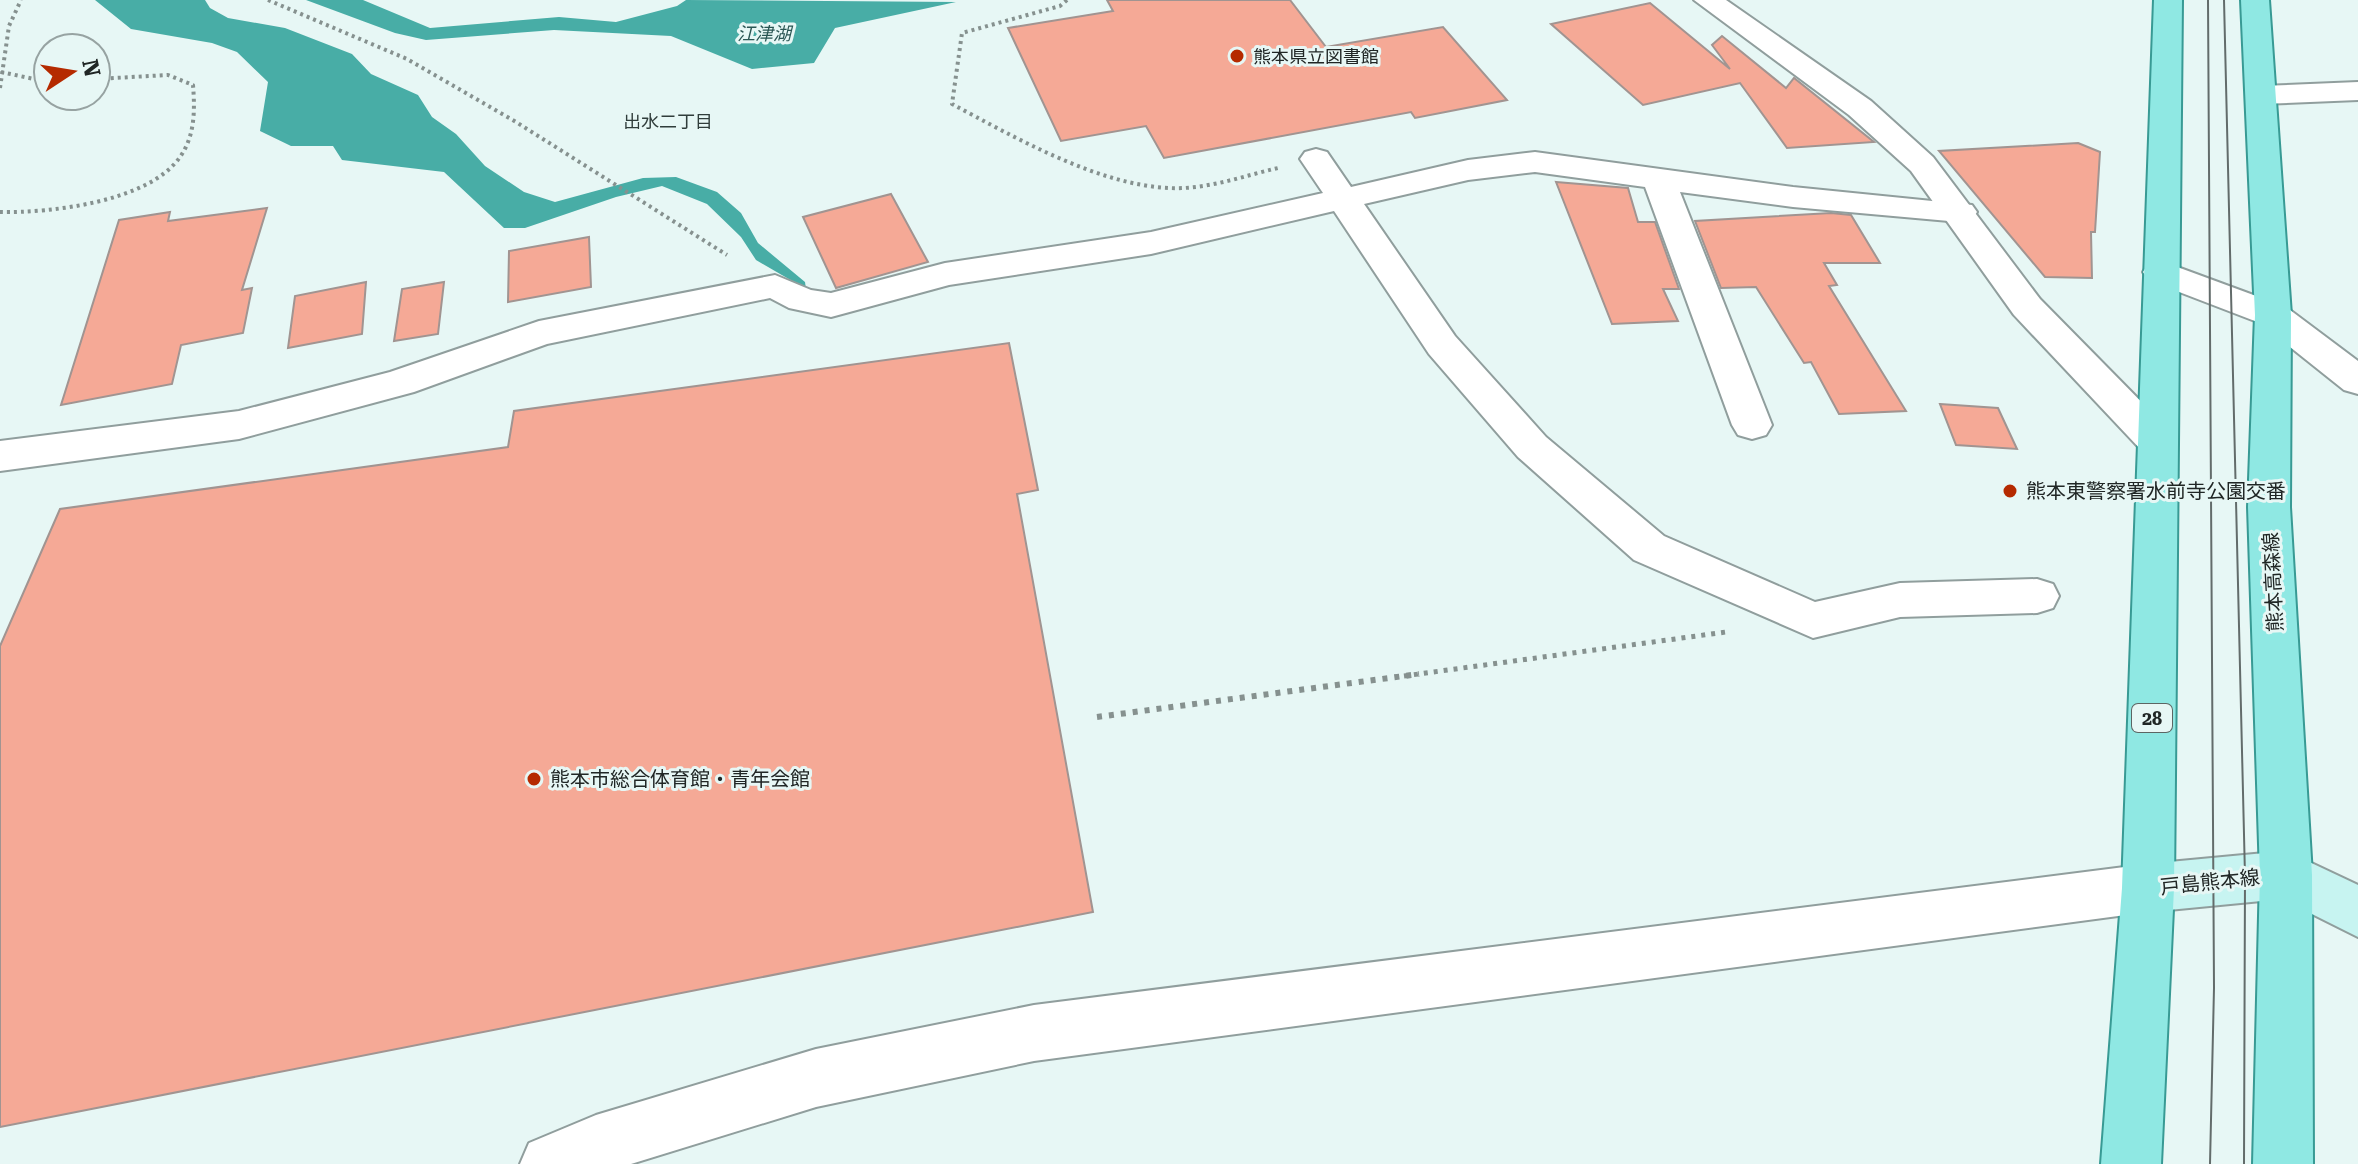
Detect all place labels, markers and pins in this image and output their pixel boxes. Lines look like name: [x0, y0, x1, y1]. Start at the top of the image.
place label: 熊本県立図書館: [1253, 46, 1379, 67]
marker: 熊本県立図書館: [1228, 47, 1246, 65]
place label: 熊本東警察署水前寺公園交番: [2026, 479, 2286, 503]
marker: 熊本東警察署水前寺公園交番: [2001, 482, 2019, 500]
place label: 熊本市総合体育館・青年会館: [550, 767, 810, 791]
marker: 熊本市総合体育館・青年会館: [525, 770, 543, 788]

